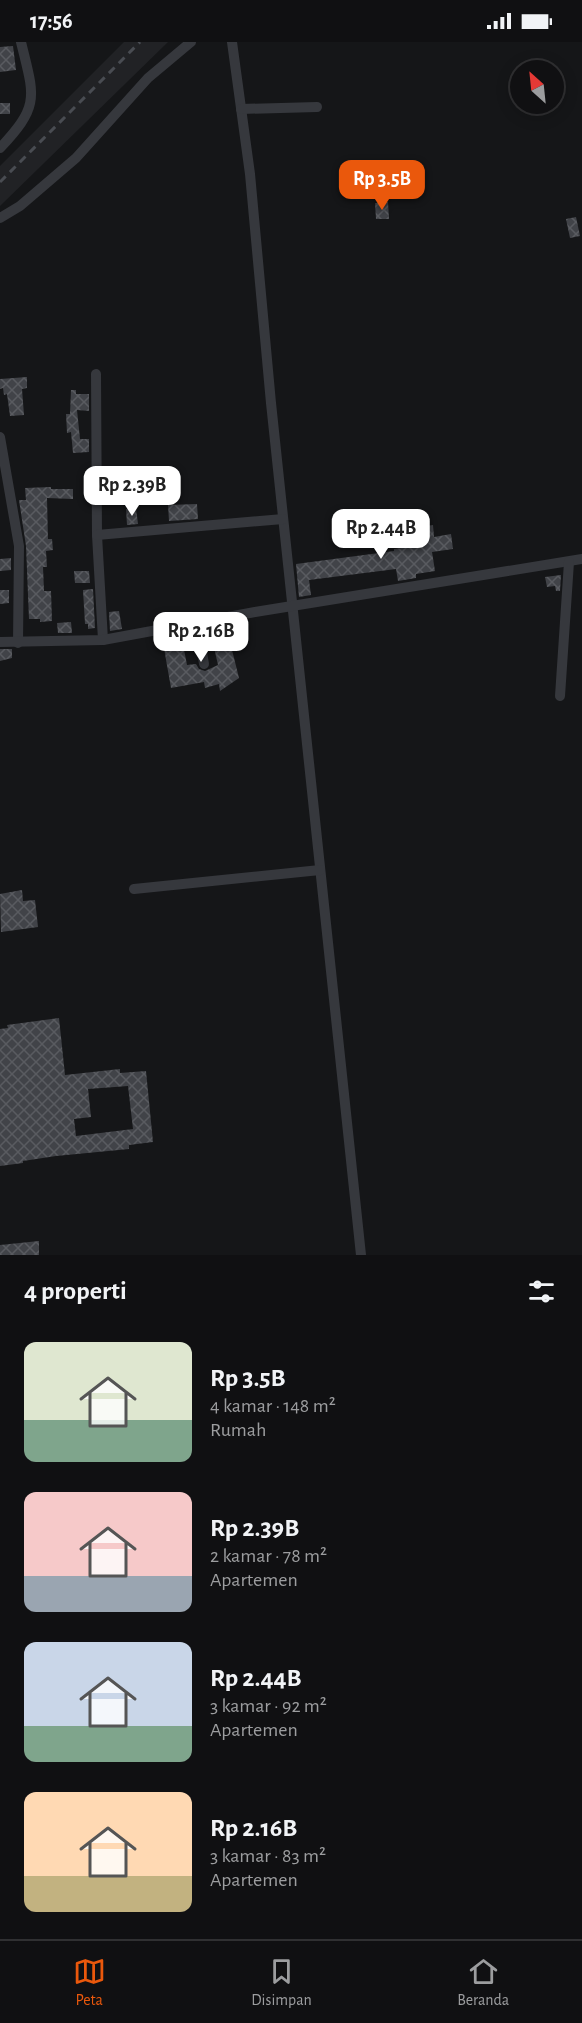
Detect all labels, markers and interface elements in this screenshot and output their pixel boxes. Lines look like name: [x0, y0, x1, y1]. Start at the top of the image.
text: 17:56: [30, 10, 73, 32]
north arrow: [510, 60, 564, 114]
map controls: [510, 60, 564, 114]
pin: Rp 3.5B: [327, 160, 437, 211]
text: Rp 3.5B: [353, 169, 411, 189]
pin: Rp 2.39B: [70, 466, 194, 517]
text: Rp 2.39B: [98, 475, 166, 495]
pin: Rp 2.44B: [319, 509, 443, 560]
text: Rp 2.44B: [346, 518, 416, 538]
pin: Rp 2.16B: [139, 612, 263, 663]
text: Rp 2.16B: [167, 621, 235, 641]
icon: filters: [525, 1275, 558, 1308]
text: 4 properti: [24, 1278, 127, 1304]
text: Rp 3.5B: [210, 1365, 286, 1391]
icon: home: [72, 1366, 144, 1438]
text: 4 kamar · 148 m²: [210, 1396, 336, 1416]
text: Rumah: [210, 1420, 266, 1440]
text: Rp 2.39B: [210, 1515, 299, 1541]
icon: home: [72, 1516, 144, 1588]
text: 2 kamar · 78 m²: [210, 1546, 327, 1566]
text: Apartemen: [210, 1570, 298, 1590]
text: Rp 2.44B: [210, 1665, 302, 1691]
icon: home: [72, 1666, 144, 1738]
text: 3 kamar · 92 m²: [210, 1696, 327, 1716]
text: Apartemen: [210, 1720, 298, 1740]
text: Rp 2.16B: [210, 1815, 297, 1841]
icon: home: [72, 1816, 144, 1888]
text: 3 kamar · 83 m²: [210, 1846, 326, 1866]
text: Apartemen: [210, 1870, 298, 1890]
tab: Peta: [73, 1955, 106, 2010]
tab: Disimpan: [251, 1955, 312, 2010]
tab: Beranda: [457, 1955, 509, 2010]

